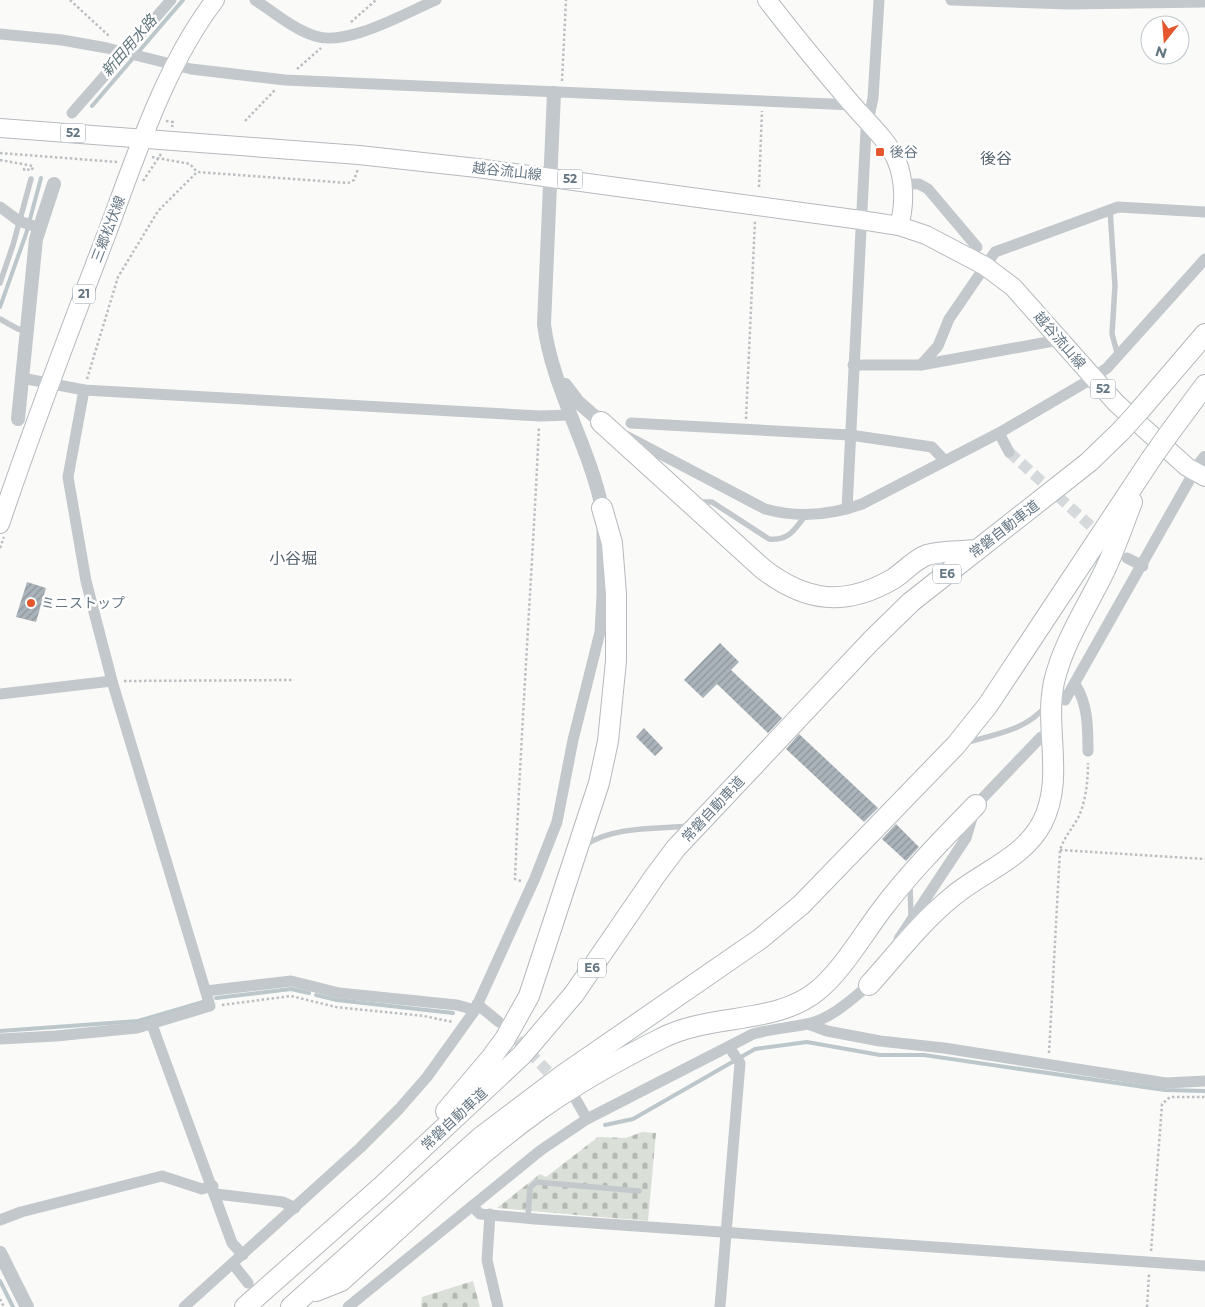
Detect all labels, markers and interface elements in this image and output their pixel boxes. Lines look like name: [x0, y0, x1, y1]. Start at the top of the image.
water label: 新田用水路: [97, 10, 162, 80]
north arrow: [1140, 15, 1190, 65]
text: N: [1153, 42, 1169, 63]
road number: 52: [60, 124, 86, 142]
place label: 後谷: [890, 143, 918, 161]
marker: 後谷: [874, 146, 886, 158]
district label: 後谷: [980, 149, 1012, 168]
street label: 越谷流山線: [471, 158, 543, 184]
road number: 52: [558, 170, 582, 188]
street label: 三郷松伏線: [87, 193, 129, 265]
road number: 21: [73, 284, 95, 304]
street label: 越谷流山線: [1030, 308, 1090, 372]
road number: 52: [1090, 379, 1116, 398]
street label: 常磐自動車道: [965, 496, 1043, 562]
district label: 小谷堀: [269, 549, 317, 568]
road number: E6: [933, 564, 961, 584]
place label: ミニストップ: [41, 594, 125, 612]
marker: ミニストップ: [25, 597, 37, 609]
street label: 常磐自動車道: [678, 772, 748, 846]
road number: E6: [578, 958, 606, 978]
street label: 常磐自動車道: [417, 1084, 491, 1154]

